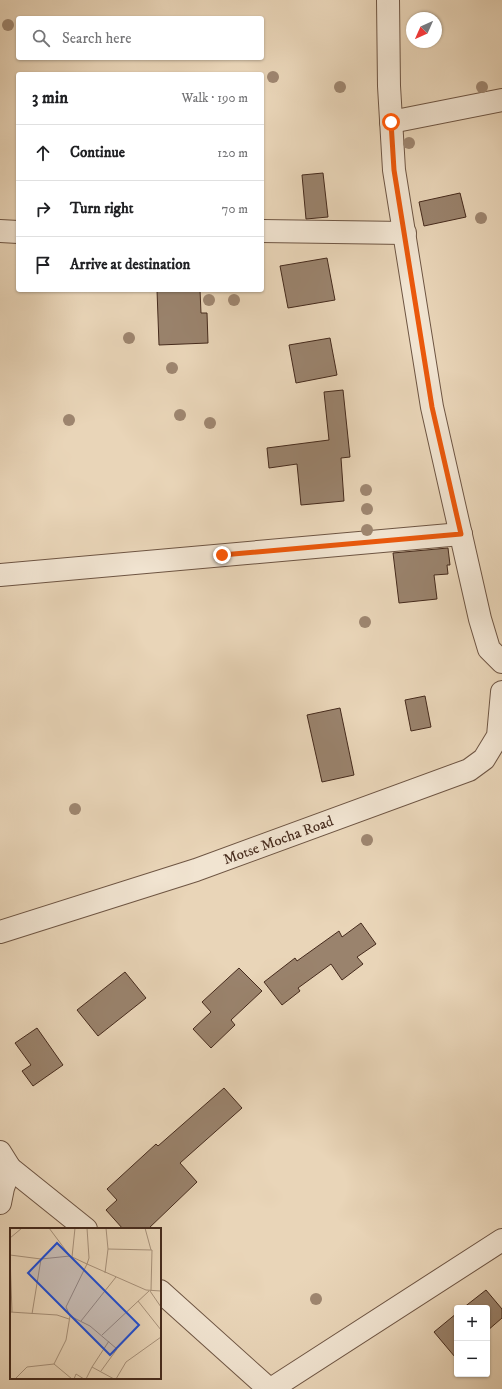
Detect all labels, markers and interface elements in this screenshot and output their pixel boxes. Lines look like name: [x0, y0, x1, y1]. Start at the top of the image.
north arrow: [406, 12, 442, 48]
search box: [16, 16, 264, 60]
icon: search: [30, 27, 52, 49]
text: Search here: [62, 29, 131, 48]
text: 3 min: [32, 87, 68, 109]
text: Walk · 190 m: [182, 90, 248, 106]
route start: [382, 113, 400, 131]
icon: ahead: [32, 142, 54, 164]
text: Continue: [70, 143, 125, 162]
text: 120 m: [217, 145, 248, 161]
icon: right: [32, 198, 54, 220]
text: Turn right: [70, 199, 133, 218]
text: 70 m: [222, 201, 248, 217]
icon: arrive: [32, 254, 54, 276]
text: Arrive at destination: [70, 255, 190, 274]
route end: [213, 546, 231, 564]
street label: Motse Mocha Road: [221, 811, 336, 869]
inset map: [10, 1228, 161, 1379]
map controls: [454, 1305, 490, 1377]
button: +: [454, 1305, 490, 1341]
button: −: [454, 1341, 490, 1377]

